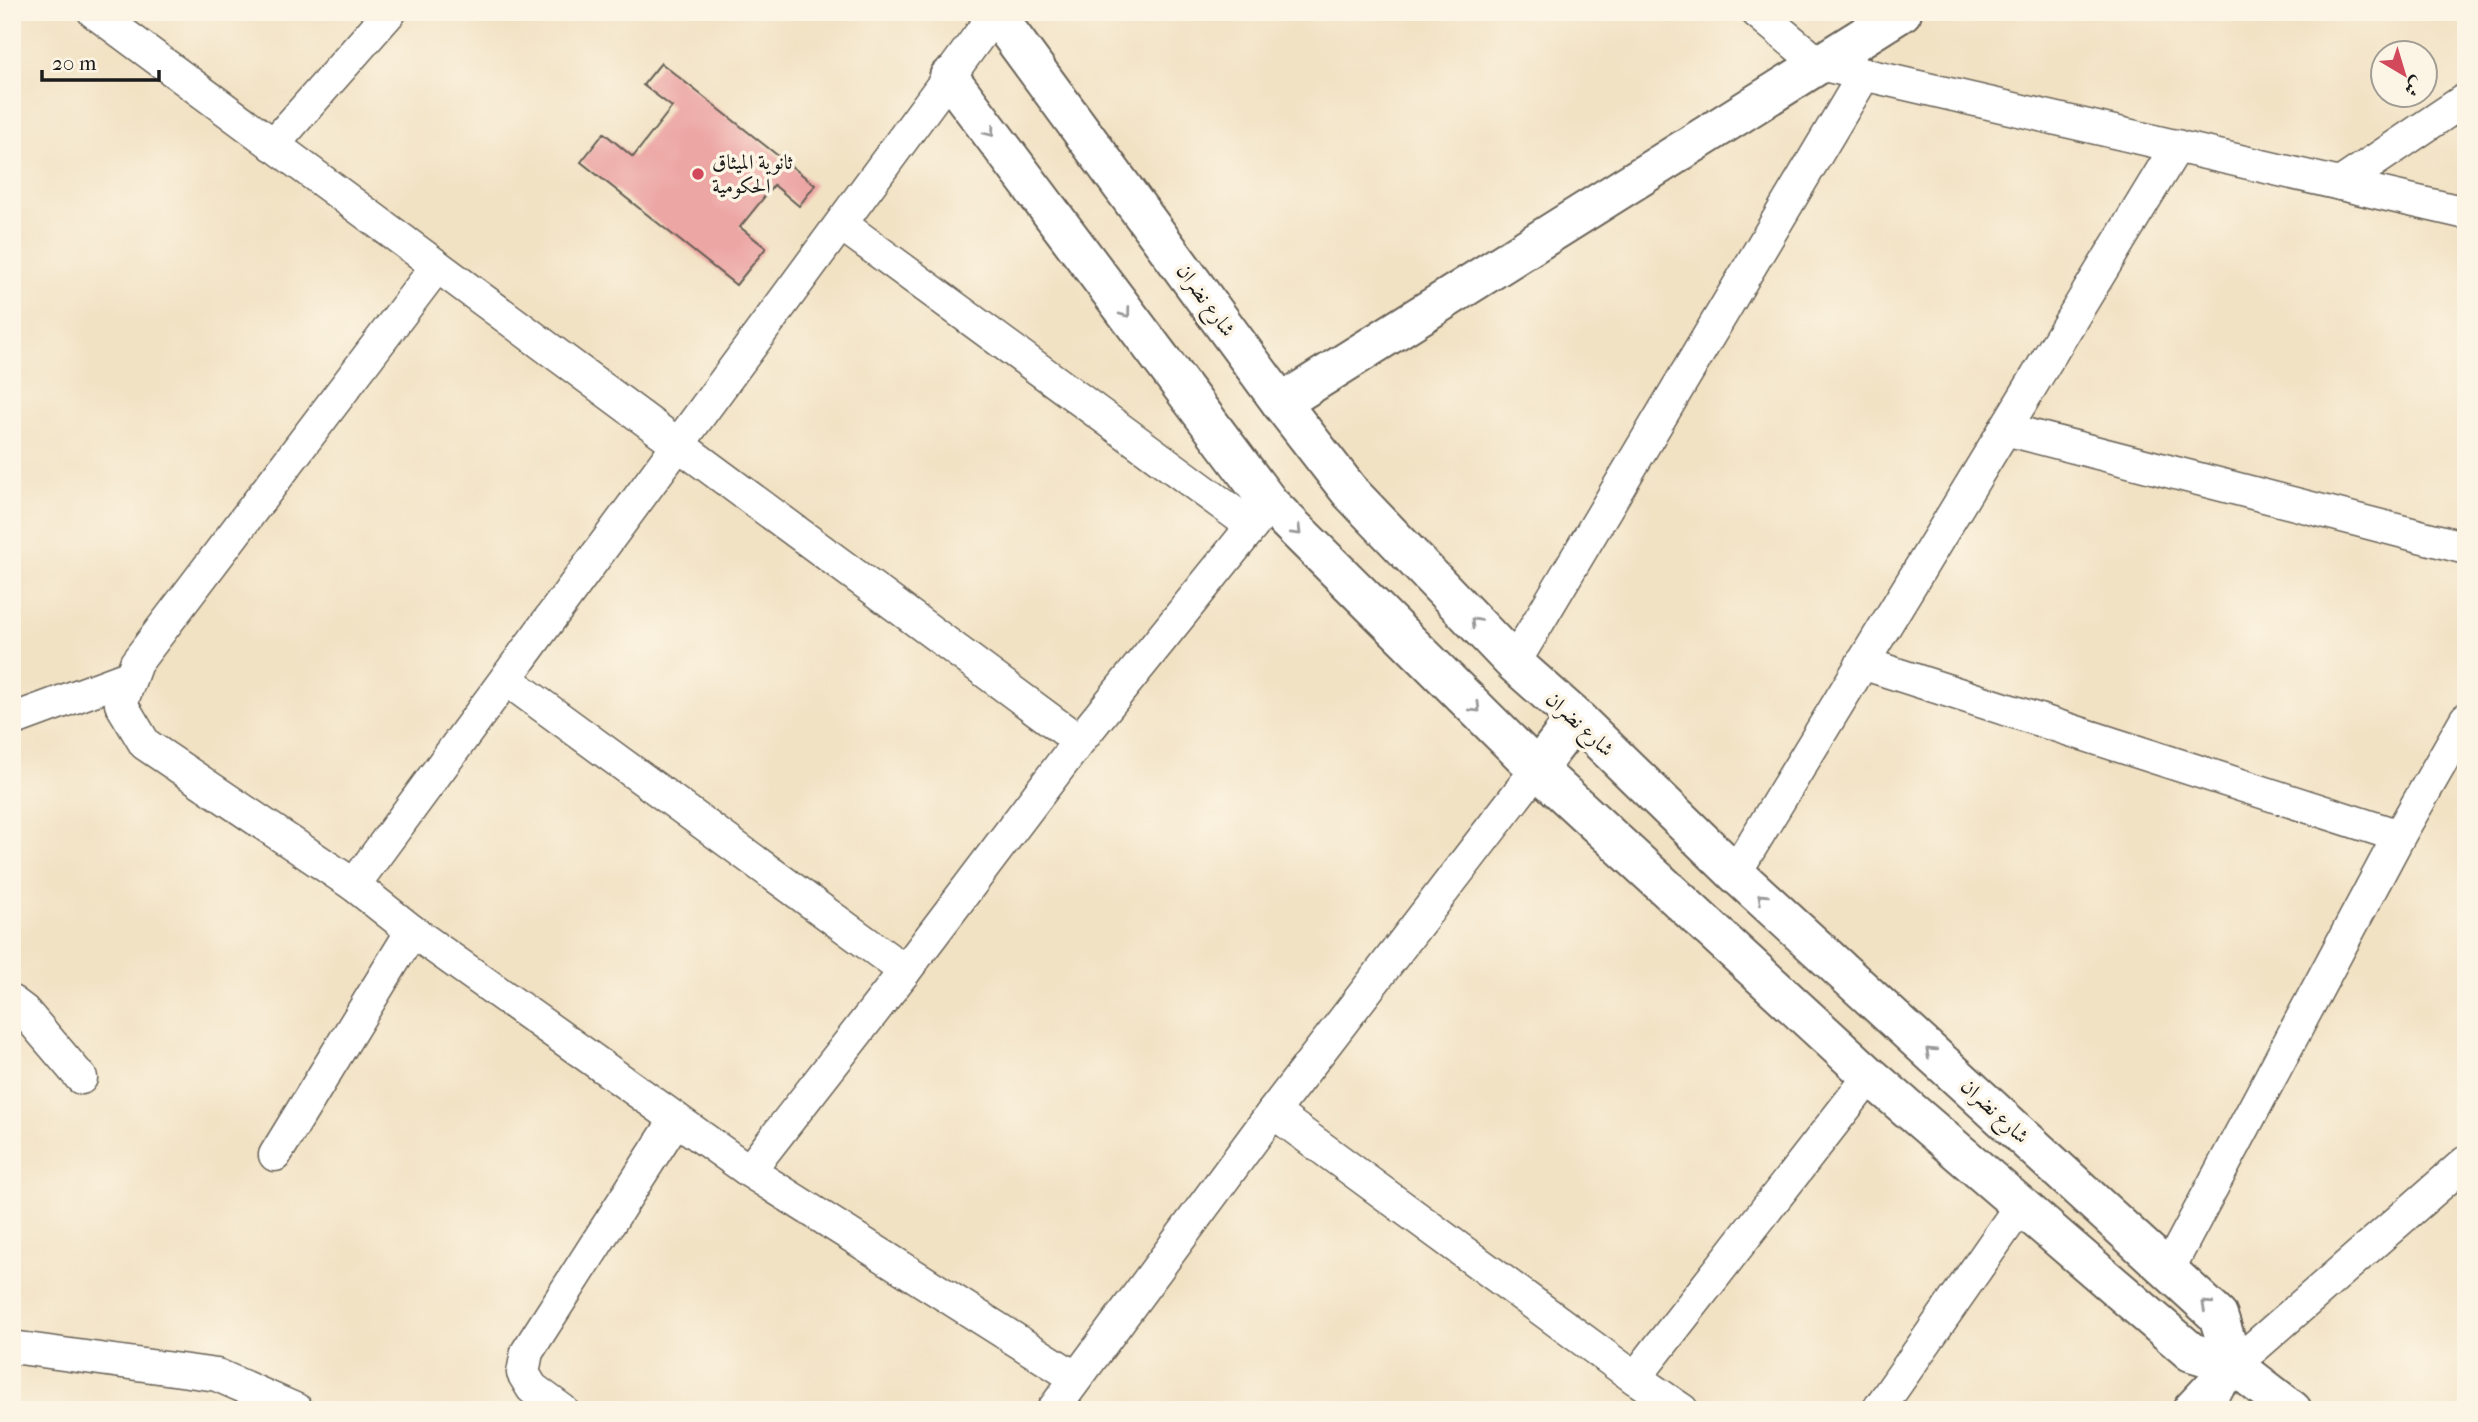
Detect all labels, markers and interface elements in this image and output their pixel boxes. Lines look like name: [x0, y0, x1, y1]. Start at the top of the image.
scale bar: [42, 38, 159, 82]
north arrow: [2370, 38, 2440, 108]
text: 20 m: [52, 51, 97, 75]
text: ش: [2400, 72, 2428, 101]
one-way arrow: [981, 124, 994, 136]
place label: ثانوية الميثاق الحكومية: [712, 150, 794, 199]
marker: ثانوية الميثاق الحكومية: [690, 166, 706, 182]
street label: شارع نضران: [1167, 259, 1240, 344]
one-way arrow: [1118, 306, 1131, 318]
one-way arrow: [1289, 522, 1302, 535]
one-way arrow: [1470, 617, 1483, 630]
street label: شارع نضران: [1537, 687, 1619, 766]
one-way arrow: [1467, 700, 1480, 713]
one-way arrow: [1757, 894, 1770, 906]
one-way arrow: [1925, 1047, 1938, 1060]
street label: شارع نضران: [1952, 1074, 2034, 1153]
one-way arrow: [2201, 1300, 2214, 1313]

